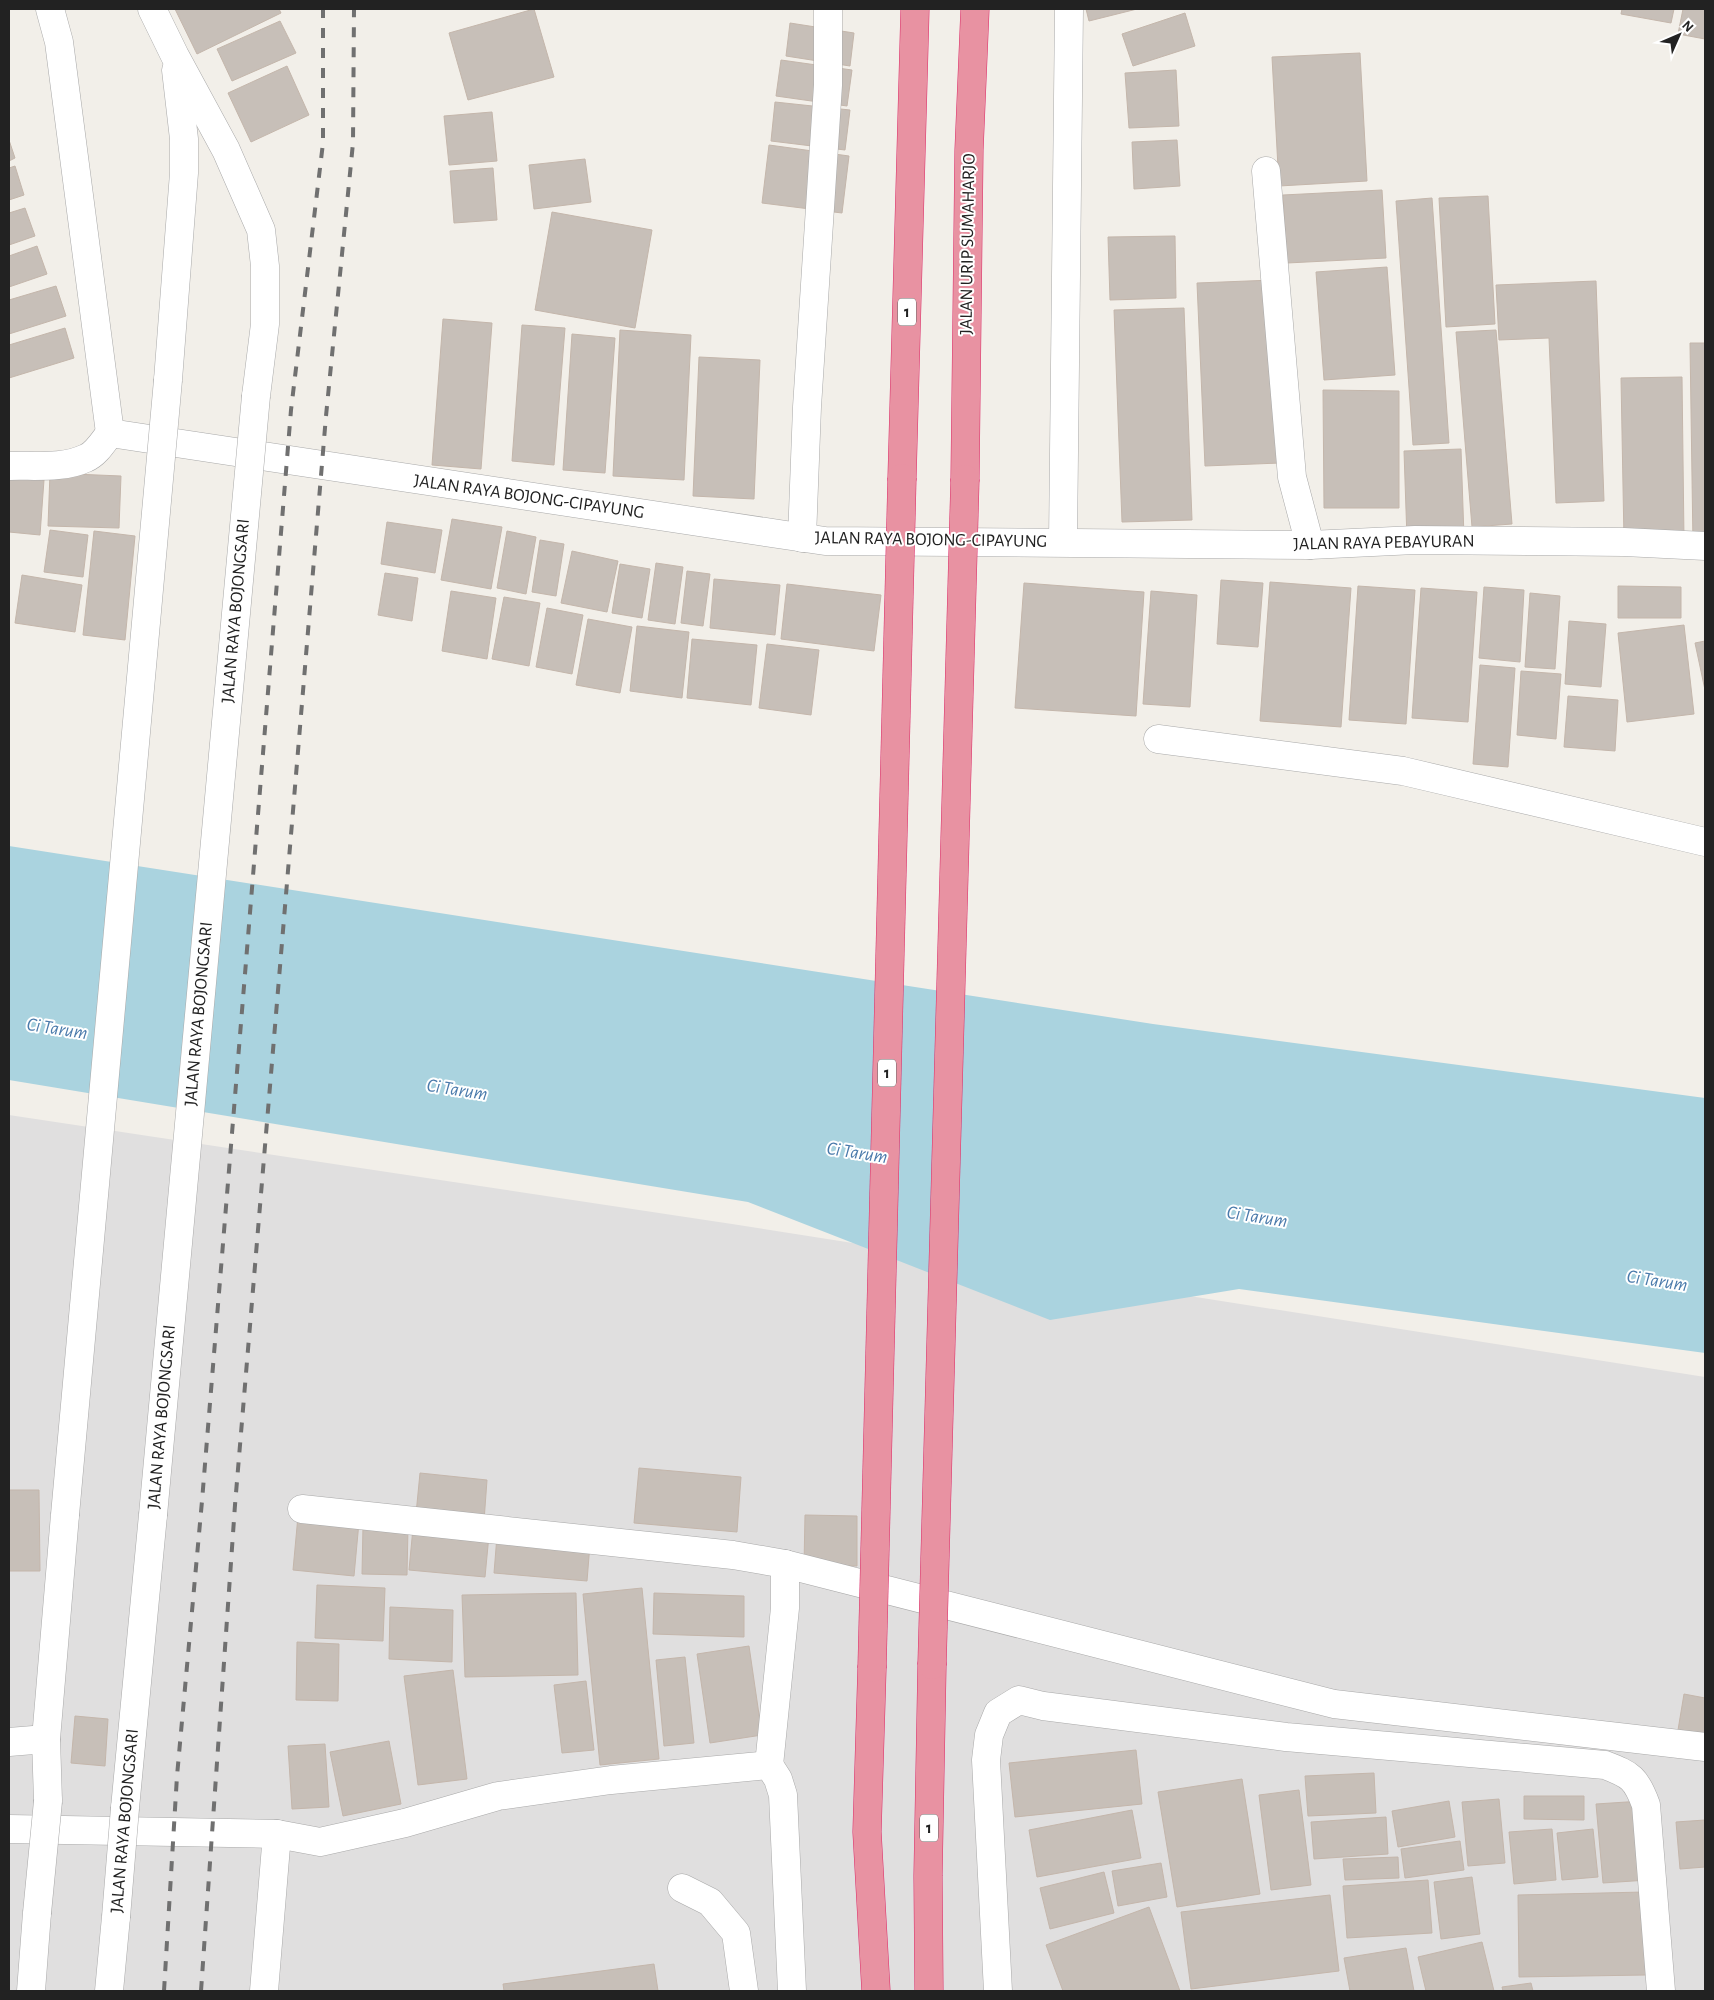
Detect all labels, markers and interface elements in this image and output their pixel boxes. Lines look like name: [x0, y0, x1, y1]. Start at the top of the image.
north arrow: [1654, 10, 1704, 60]
text: N: [1679, 18, 1696, 35]
street label: JALAN URIP SUMAHARJO: [957, 153, 979, 335]
road number: 1: [898, 298, 916, 326]
street label: JALAN RAYA BOJONG-CIPAYUNG: [413, 472, 645, 522]
street label: JALAN RAYA BOJONGSARI: [219, 518, 253, 704]
street label: JALAN RAYA BOJONG-CIPAYUNG: [815, 529, 1047, 551]
street label: JALAN RAYA PEBAYURAN: [1293, 532, 1475, 554]
street label: JALAN RAYA BOJONGSARI: [182, 921, 216, 1107]
water label: Ci Tarum: [25, 1015, 89, 1043]
road number: 1: [878, 1060, 896, 1086]
water label: Ci Tarum: [425, 1076, 489, 1104]
water label: Ci Tarum: [825, 1139, 889, 1167]
water label: Ci Tarum: [1225, 1203, 1289, 1231]
water label: Ci Tarum: [1625, 1267, 1689, 1295]
street label: JALAN RAYA BOJONGSARI: [145, 1324, 179, 1510]
street label: JALAN RAYA BOJONGSARI: [108, 1728, 142, 1914]
road number: 1: [920, 1815, 938, 1842]

